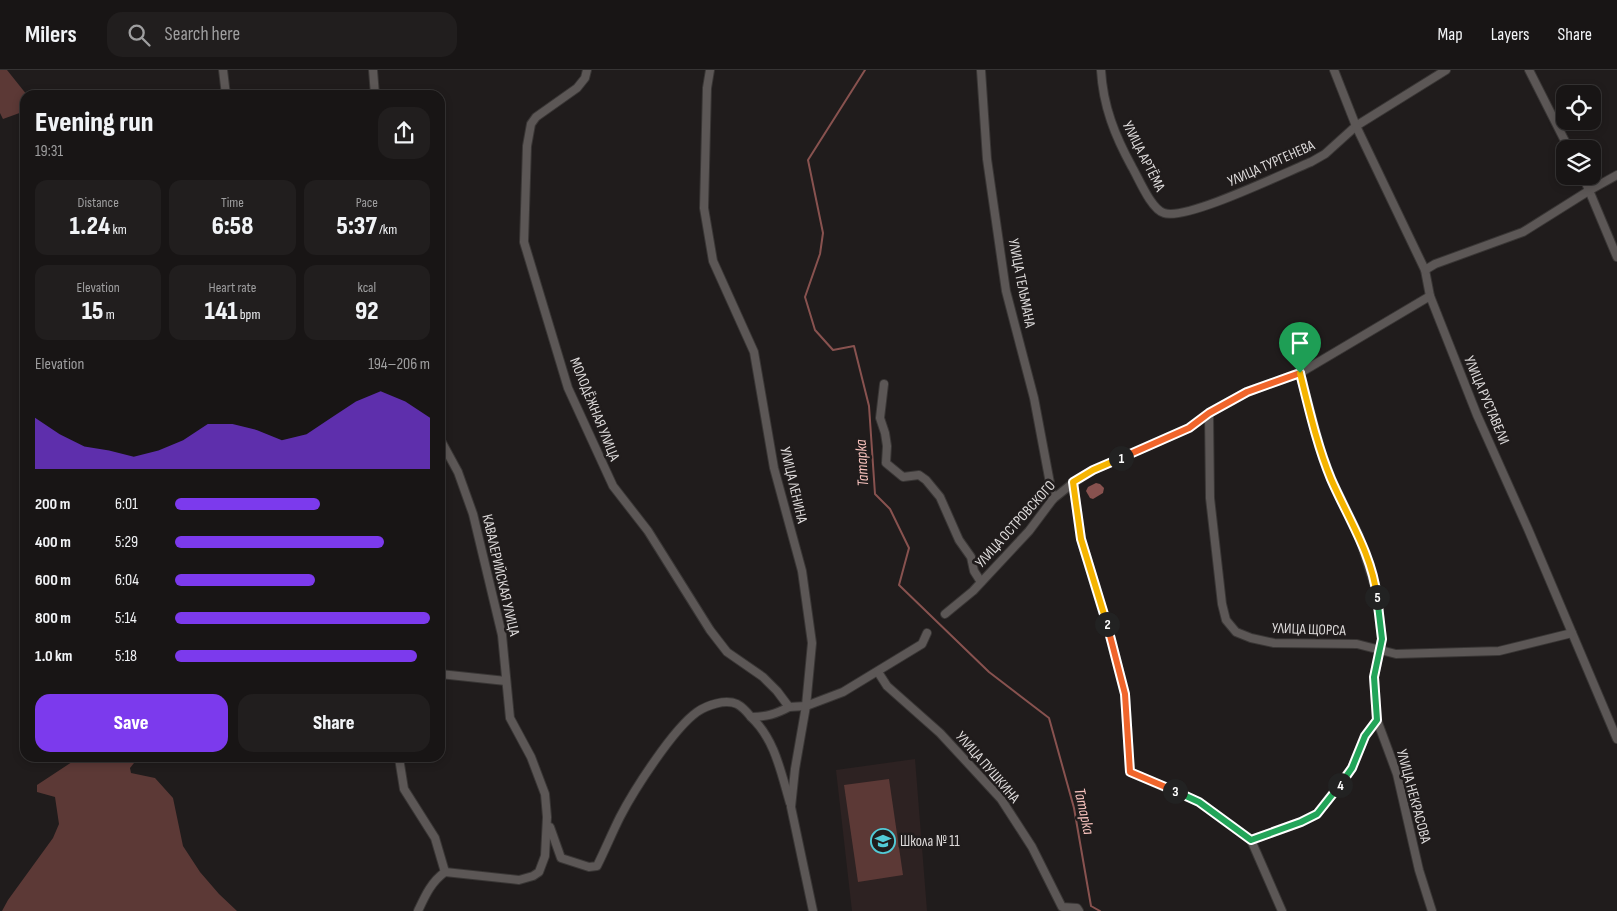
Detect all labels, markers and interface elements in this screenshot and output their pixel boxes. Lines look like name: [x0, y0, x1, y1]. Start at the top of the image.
search box: [107, 12, 457, 57]
text: Milers: [25, 20, 77, 49]
icon: search: [125, 21, 153, 49]
text: Search here: [165, 23, 240, 46]
text: Map: [1438, 24, 1463, 45]
text: Layers: [1491, 24, 1530, 45]
text: Share: [1558, 24, 1592, 45]
map controls: [1556, 85, 1601, 185]
button: locate: [1556, 85, 1601, 130]
text: Evening run: [35, 106, 153, 139]
button: share: [378, 107, 430, 159]
street label: УЛИЦА АРТЁМА: [1118, 118, 1170, 195]
street label: УЛИЦА ТУРГЕНЕВА: [1225, 136, 1318, 191]
button: layers: [1556, 140, 1601, 185]
text: 19:31: [35, 142, 63, 161]
text: Distance: [78, 194, 119, 211]
text: Time: [221, 194, 244, 211]
text: Pace: [356, 194, 378, 211]
text: 1.24: [70, 211, 110, 242]
text: 6:58: [212, 211, 253, 242]
text: 5:37: [337, 211, 377, 242]
text: km: [110, 221, 127, 238]
text: /km: [377, 221, 397, 238]
street label: УЛИЦА ТЕЛЬМАНА: [1004, 237, 1040, 330]
text: Elevation: [77, 279, 120, 296]
text: Heart rate: [209, 279, 256, 296]
text: kcal: [358, 279, 376, 296]
text: 15: [82, 296, 103, 327]
text: 141: [205, 296, 238, 327]
text: 92: [355, 296, 379, 327]
text: m: [103, 306, 115, 323]
text: bpm: [238, 306, 260, 323]
pin: [1279, 322, 1321, 373]
icon: arrive: [1286, 329, 1314, 357]
street label: УЛИЦА РУСТАВЕЛИ: [1459, 353, 1514, 447]
text: Elevation: [35, 355, 84, 374]
text: 194–206 m: [368, 355, 430, 374]
street label: МОЛОДЁЖНАЯ УЛИЦА: [565, 355, 624, 464]
water label: Татарка: [852, 438, 873, 487]
street label: УЛИЦА ЛЕНИНА: [775, 445, 812, 526]
pin: 1: [1108, 446, 1134, 470]
text: 1: [1119, 450, 1124, 467]
street label: УЛИЦА ОСТРОВСКОГО: [971, 477, 1060, 572]
text: 200 m: [35, 495, 70, 514]
text: 6:01: [115, 495, 138, 514]
street label: КАВАЛЕРИЙСКАЯ УЛИЦА: [477, 512, 524, 638]
text: 400 m: [35, 533, 71, 552]
text: 5:29: [115, 533, 138, 552]
text: 600 m: [35, 571, 71, 590]
text: 6:04: [115, 571, 139, 590]
pin: 5: [1364, 584, 1390, 610]
text: 5: [1374, 589, 1381, 606]
text: 800 m: [35, 609, 71, 628]
text: 5:14: [115, 609, 137, 628]
pin: 2: [1094, 612, 1120, 636]
text: 2: [1104, 616, 1111, 633]
street label: УЛИЦА ЩОРСА: [1272, 619, 1347, 640]
text: 1.0 km: [35, 647, 72, 666]
text: 5:18: [115, 647, 137, 666]
button: Save: [35, 694, 228, 752]
button: Share: [238, 694, 430, 752]
street label: УЛИЦА ПУШКИНА: [951, 728, 1024, 807]
street label: УЛИЦА НЕКРАСОВА: [1392, 747, 1435, 846]
pin: 4: [1328, 772, 1352, 798]
text: 4: [1337, 777, 1344, 794]
pin: 3: [1162, 778, 1188, 804]
text: 3: [1172, 783, 1179, 800]
water label: Татарка: [1069, 786, 1098, 837]
school or university icon: Школа № 11: [870, 828, 896, 854]
place label: Школа № 11: [900, 832, 961, 851]

